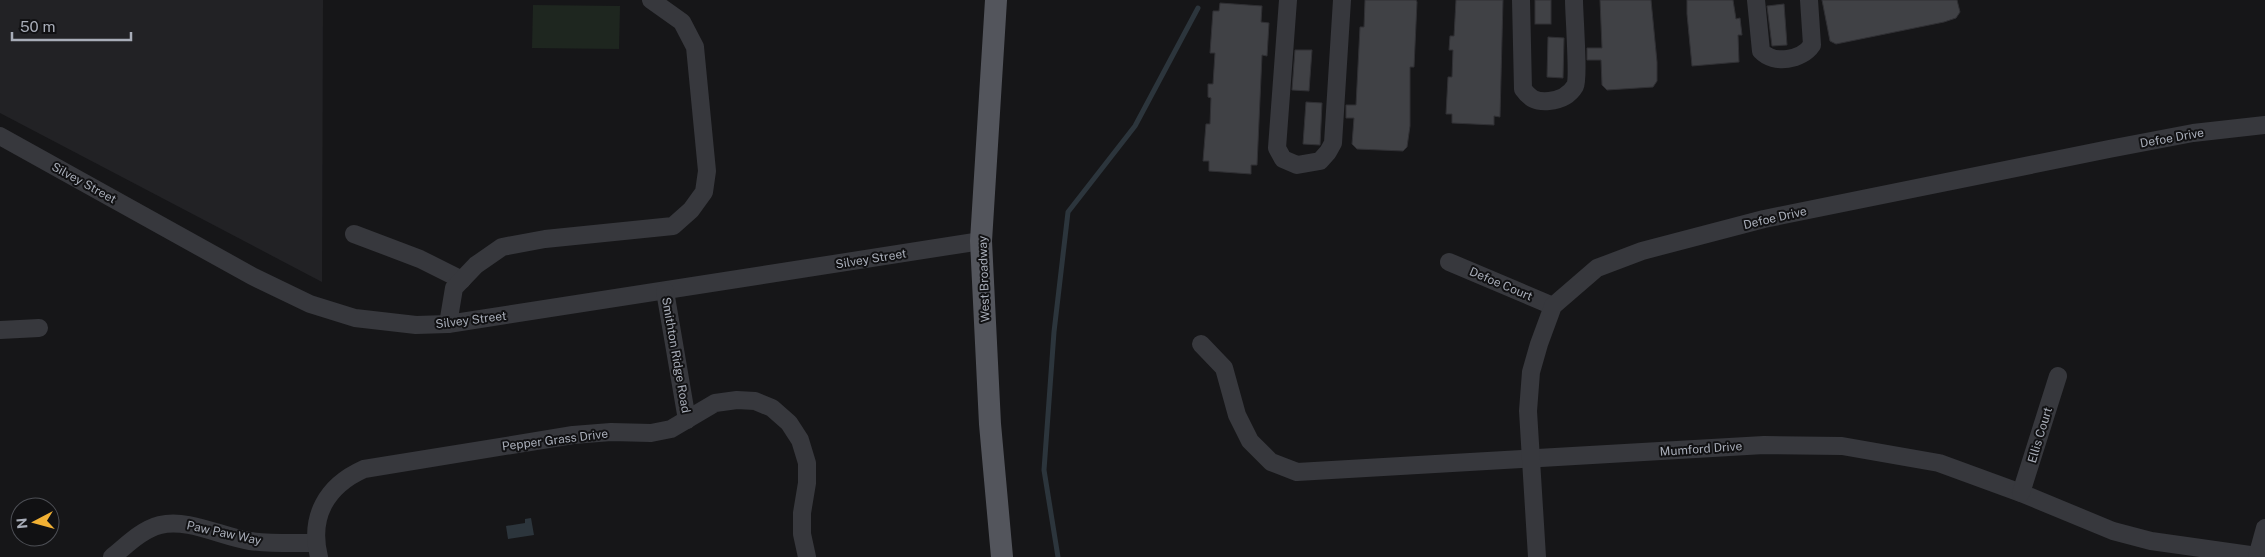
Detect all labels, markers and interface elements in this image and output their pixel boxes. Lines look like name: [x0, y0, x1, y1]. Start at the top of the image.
scale bar: [12, 10, 131, 42]
text: 50 m: [20, 18, 55, 35]
street label: Defoe Drive: [2139, 125, 2205, 151]
street label: Silvey Street: [49, 160, 119, 207]
street label: Defoe Drive: [1742, 204, 1808, 232]
street label: West Broadway: [975, 235, 993, 322]
street label: Silvey Street: [835, 246, 908, 272]
street label: Defoe Court: [1467, 264, 1535, 304]
street label: Smithton Ridge Road: [659, 296, 693, 414]
street label: Silvey Street: [435, 309, 508, 331]
street label: Ellis Court: [2025, 405, 2055, 465]
street label: Pepper Grass Drive: [501, 427, 609, 453]
street label: Mumford Drive: [1659, 439, 1743, 459]
north arrow: [10, 497, 60, 547]
text: N: [14, 517, 31, 530]
street label: Paw Paw Way: [185, 518, 263, 548]

